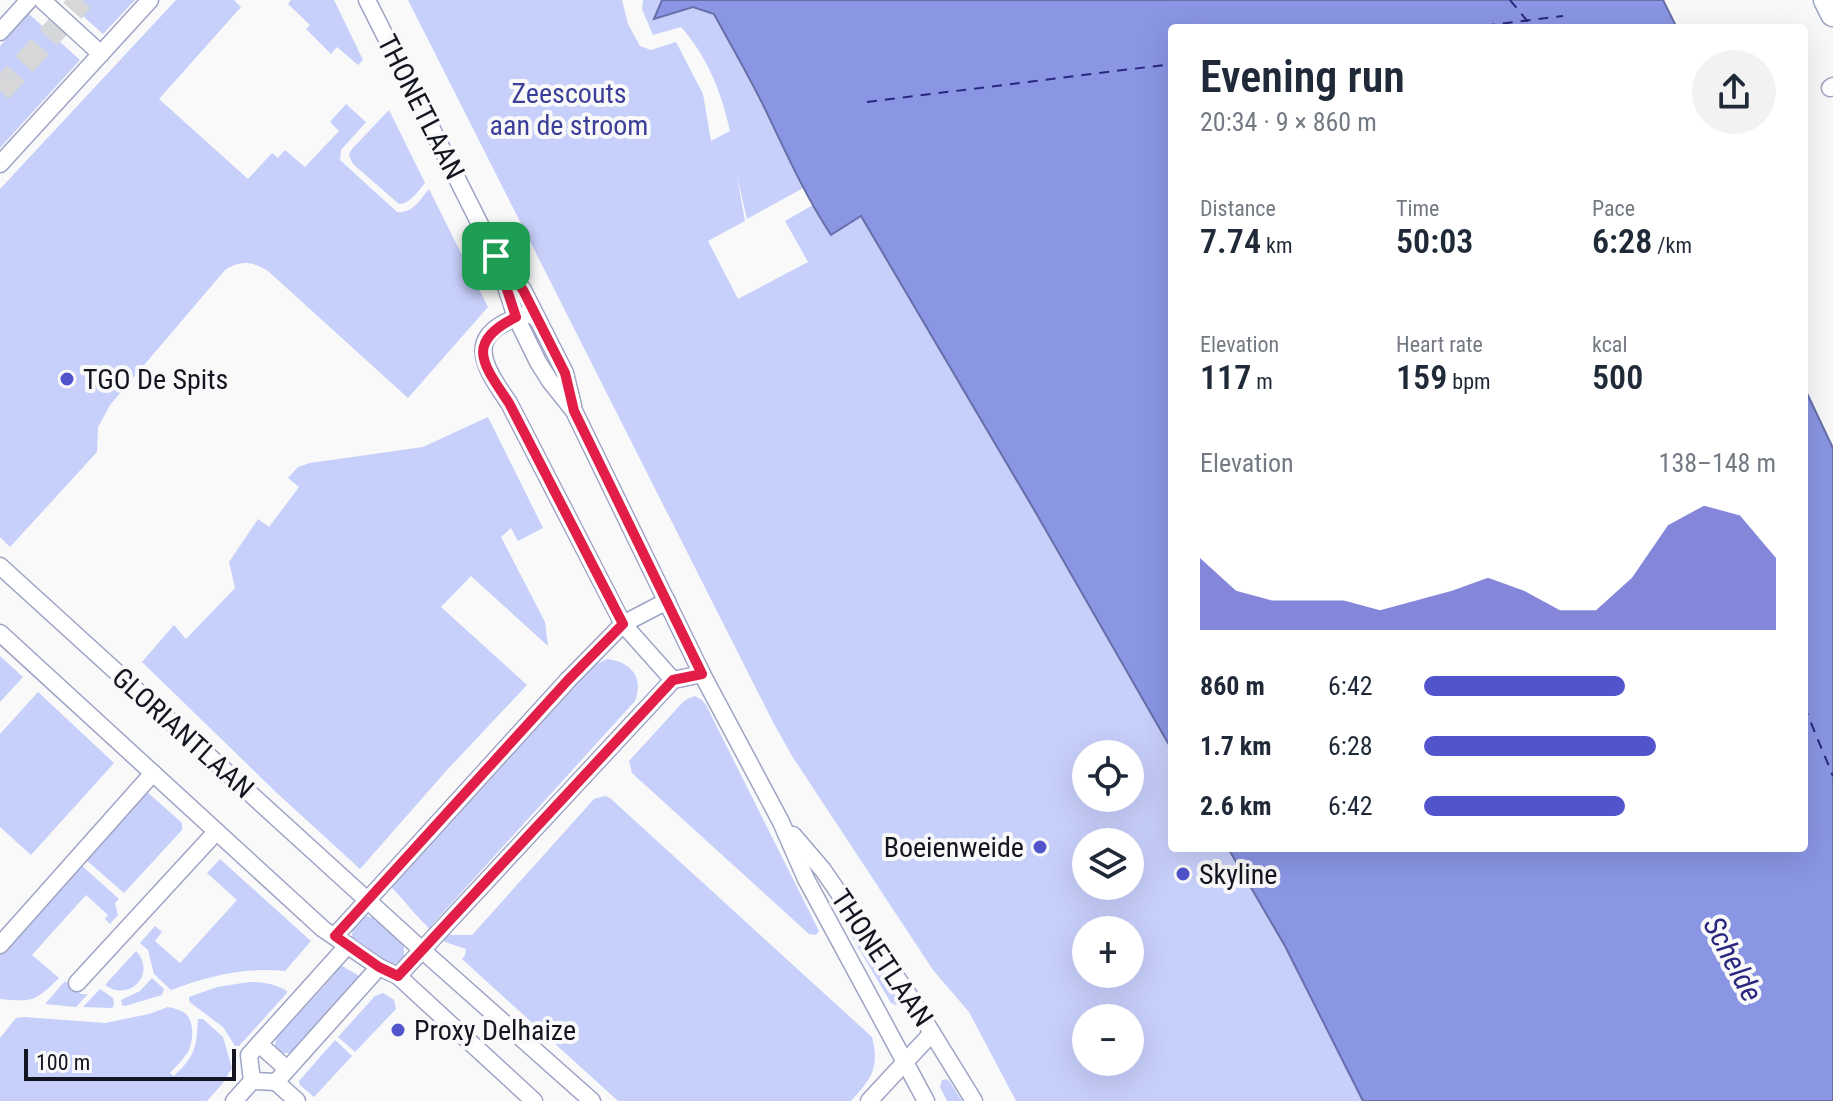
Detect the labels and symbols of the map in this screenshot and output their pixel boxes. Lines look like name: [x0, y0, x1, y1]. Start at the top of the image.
street label: THONETLAAN: [370, 29, 472, 185]
park label: Zeescouts aan de stroom: [490, 77, 648, 142]
pin: [462, 222, 530, 290]
place label: TGO De Spits: [83, 363, 228, 396]
marker: TGO De Spits: [58, 370, 76, 388]
street label: GLORIANTLAAN: [106, 661, 260, 805]
place label: Boeienweide: [884, 831, 1024, 864]
marker: Boeienweide: [1031, 838, 1049, 856]
place label: Skyline: [1199, 858, 1277, 891]
marker: Skyline: [1174, 865, 1192, 883]
street label: THONETLAAN: [824, 883, 940, 1033]
water label: Schelde: [1696, 911, 1770, 1007]
place label: Proxy Delhaize: [414, 1014, 576, 1047]
marker: Proxy Delhaize: [389, 1021, 407, 1039]
scale bar: [24, 1045, 236, 1081]

